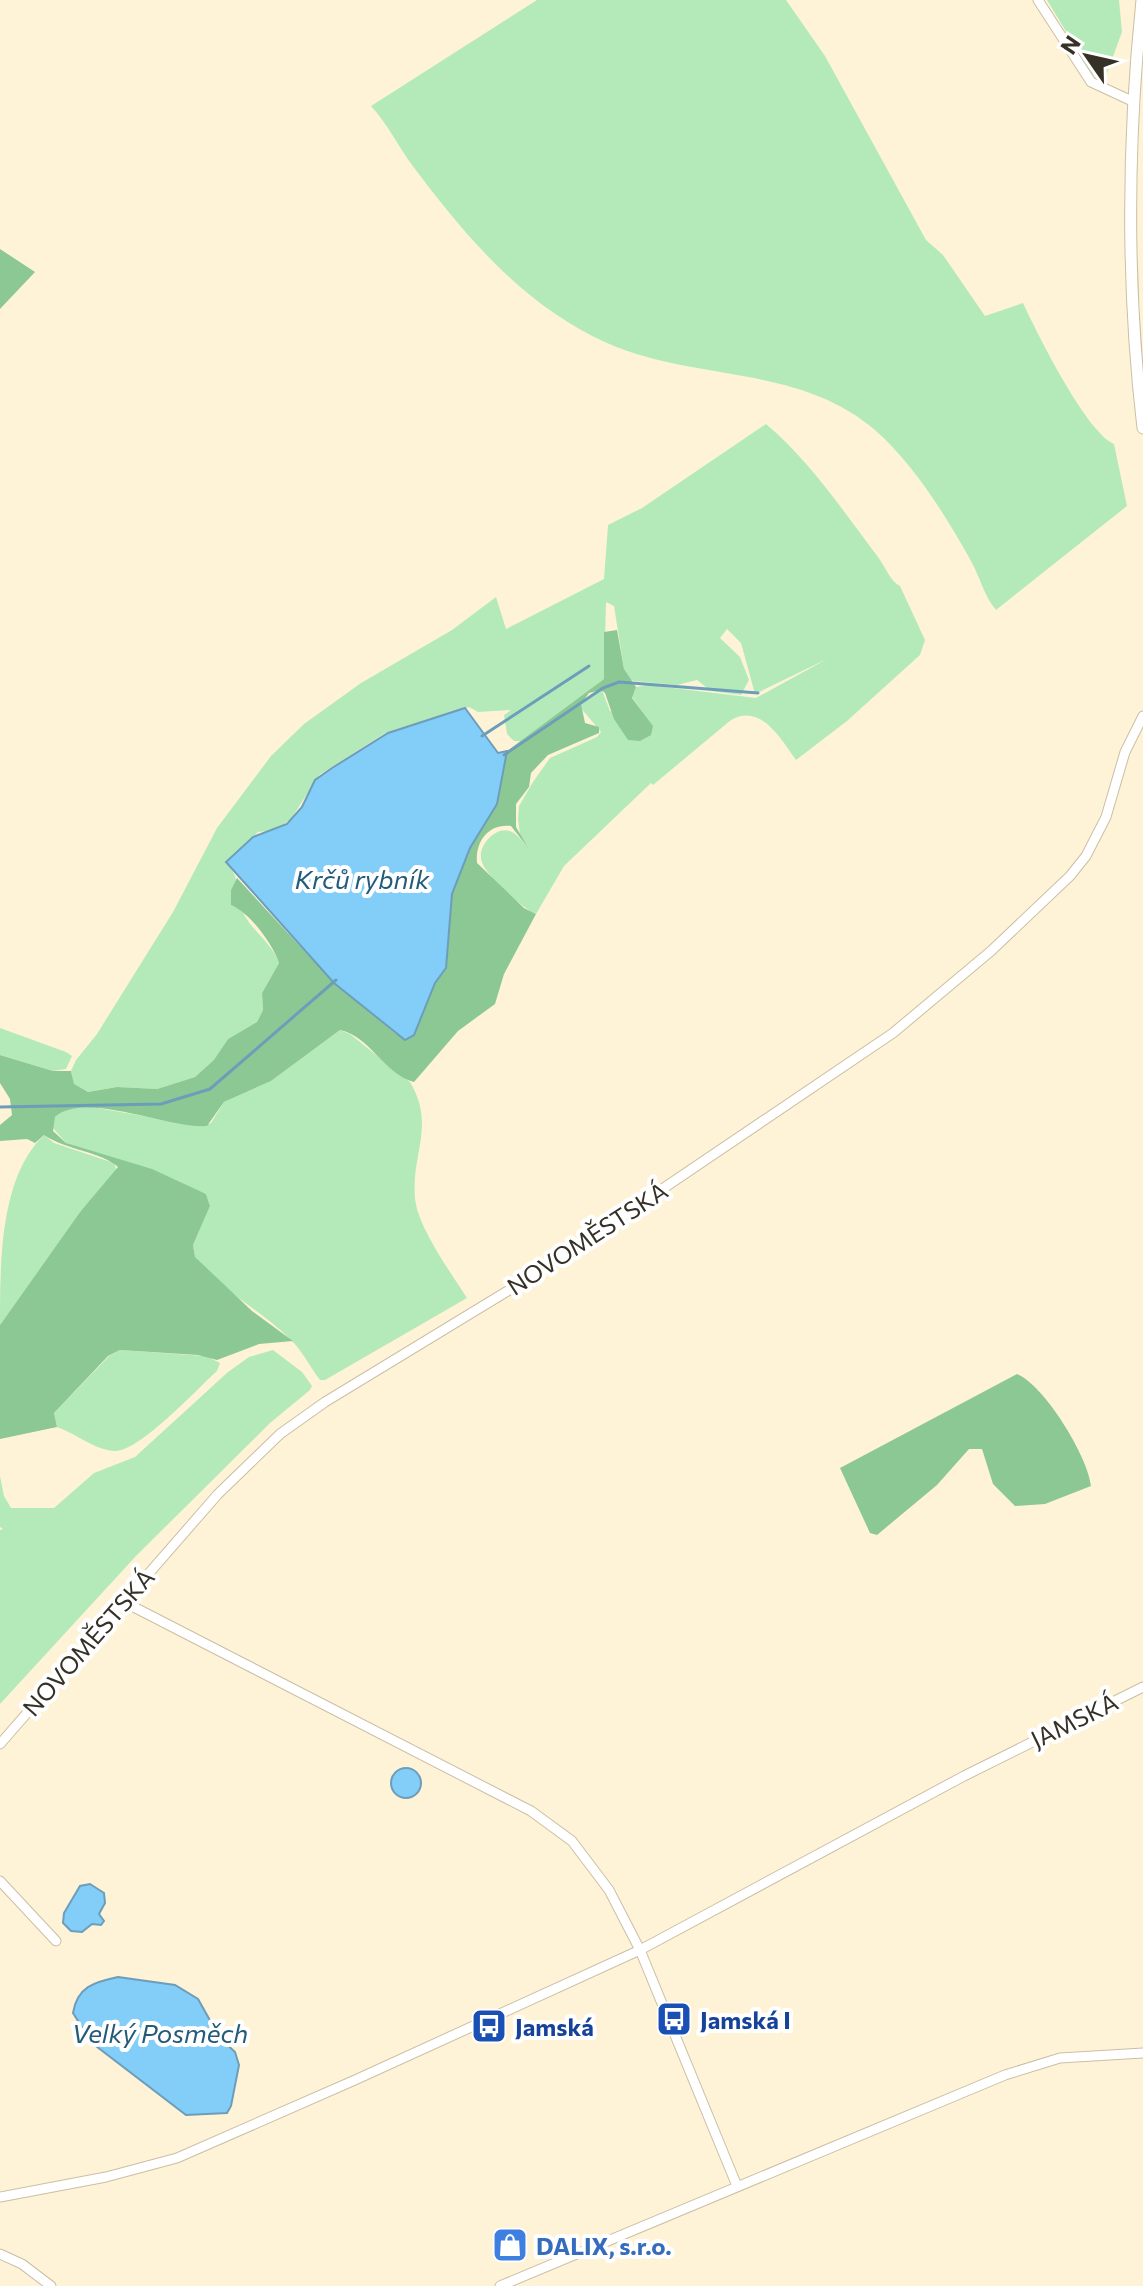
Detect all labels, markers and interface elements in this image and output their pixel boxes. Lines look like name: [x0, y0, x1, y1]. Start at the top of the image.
north arrow: [1047, 16, 1127, 96]
text: N: [1054, 30, 1086, 59]
water label: Krčů rybník: [295, 863, 430, 894]
street label: NOVOMĚSTSKÁ: [501, 1175, 673, 1301]
street label: NOVOMĚSTSKÁ: [16, 1563, 160, 1721]
street label: JAMSKÁ: [1026, 1687, 1122, 1753]
bus stop icon: Jamská I: [655, 2000, 693, 2038]
place label: Jamská I: [700, 2005, 791, 2034]
bus stop icon: Jamská: [470, 2007, 508, 2045]
place label: Jamská: [515, 2012, 594, 2041]
water label: Velký Posměch: [72, 2017, 248, 2048]
shop icon: DALIX, s.r.o.: [491, 2226, 529, 2264]
place label: DALIX, s.r.o.: [536, 2231, 672, 2260]

